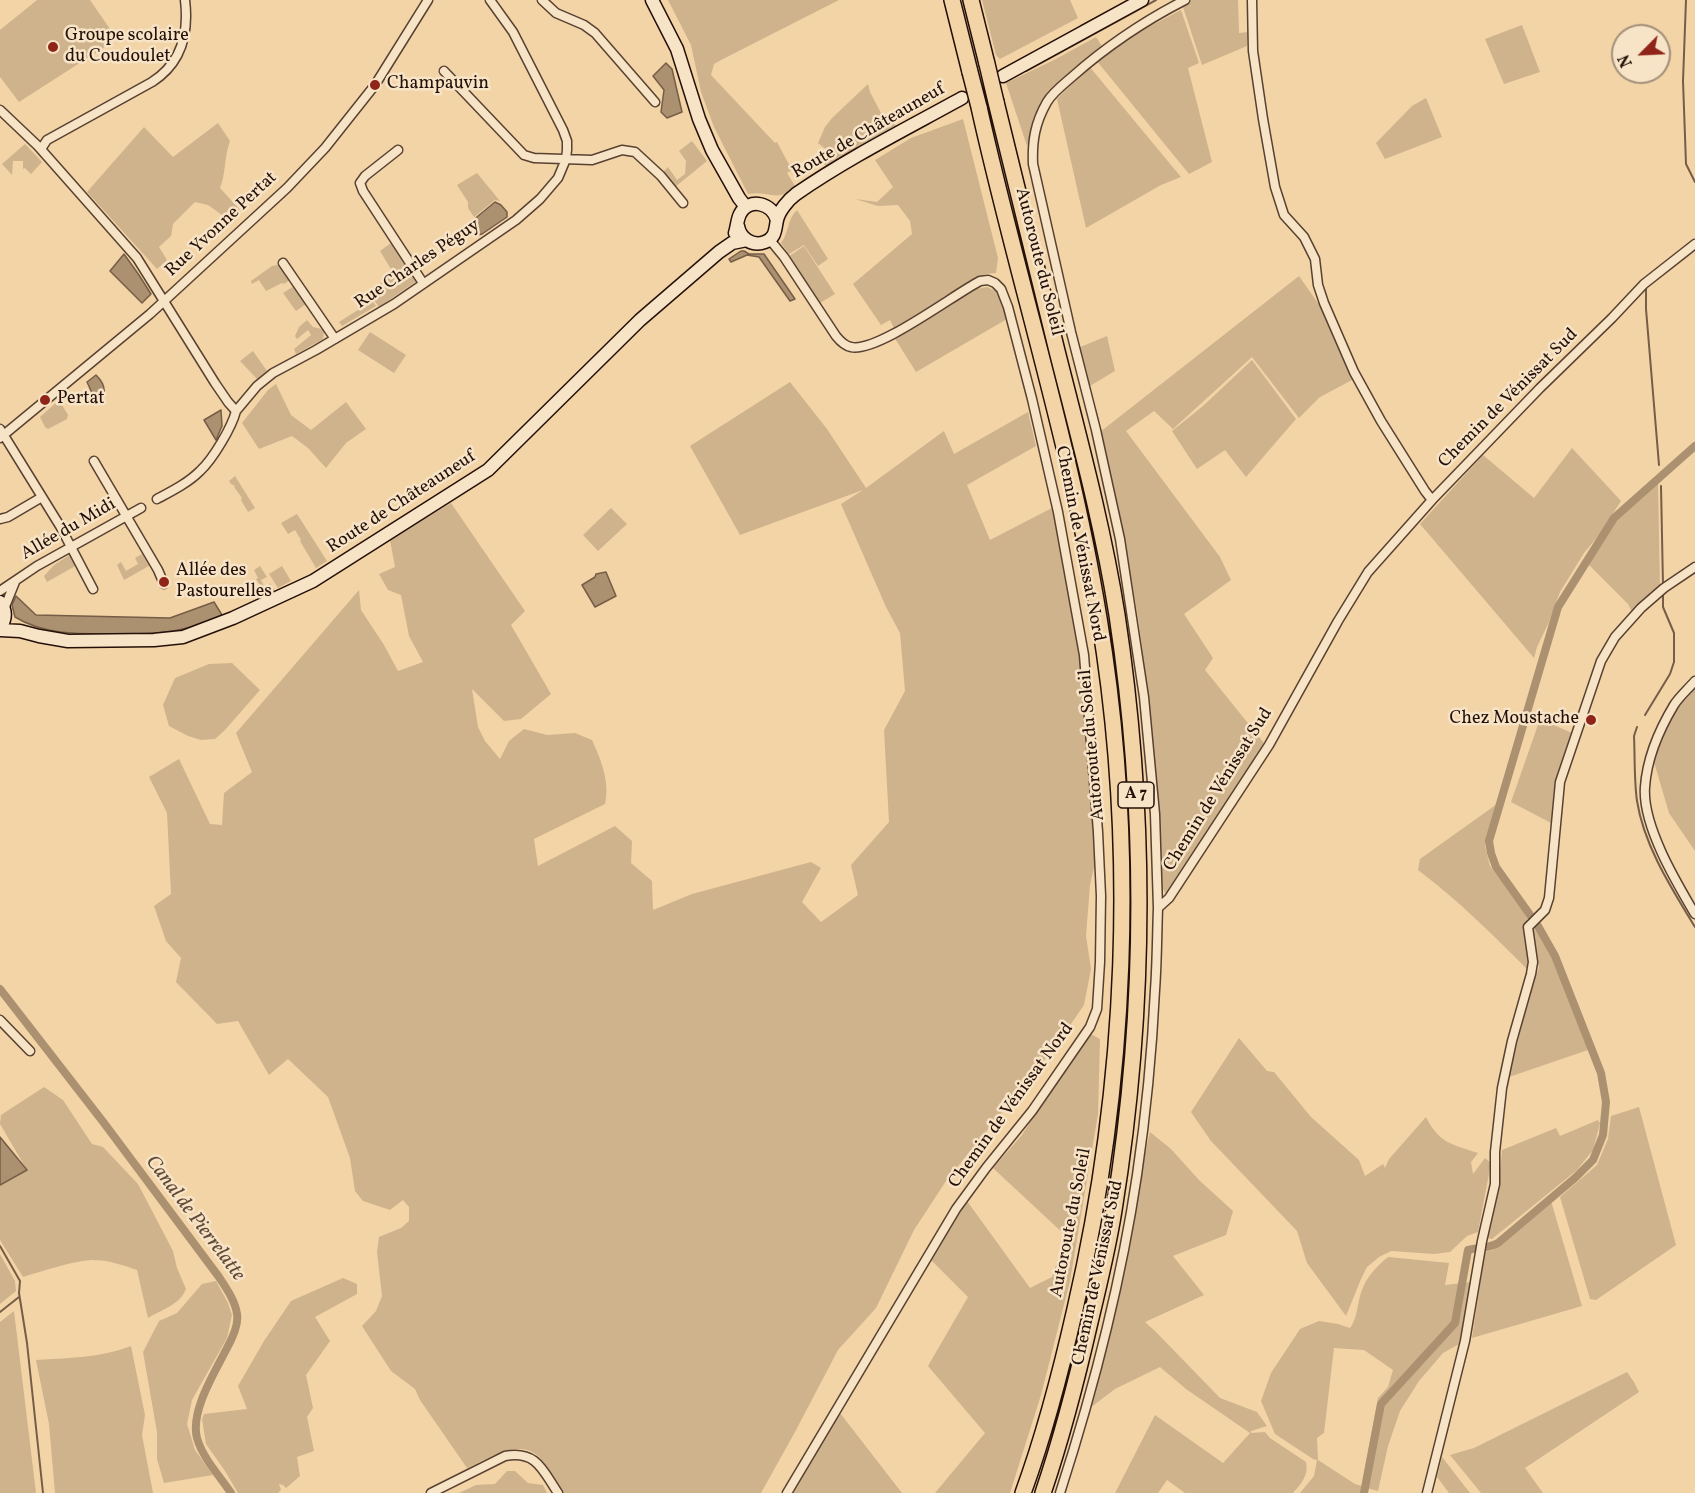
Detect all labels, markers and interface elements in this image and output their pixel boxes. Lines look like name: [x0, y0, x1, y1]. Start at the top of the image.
north arrow: [1611, 24, 1671, 84]
place label: Groupe scolaire du Coudoulet: [65, 26, 189, 68]
marker: Groupe scolaire du Coudoulet: [46, 40, 60, 54]
text: N: [1614, 51, 1639, 70]
place label: Champauvin: [387, 74, 489, 96]
marker: Champauvin: [368, 78, 382, 92]
street label: Route de Châteauneuf: [789, 79, 949, 185]
street label: Rue Yvonne Pertat: [162, 168, 282, 282]
street label: Autoroute du Soleil: [1009, 186, 1067, 338]
street label: Rue Charles Péguy: [351, 215, 485, 315]
street label: Chemin de Vénissat Sud: [1435, 325, 1583, 473]
place label: Pertat: [57, 389, 105, 411]
marker: Pertat: [38, 393, 52, 407]
street label: Chemin de Vénissat Nord: [1049, 444, 1109, 644]
street label: Route de Châteauneuf: [324, 447, 480, 559]
street label: Allée du Midi: [18, 494, 120, 566]
place label: Allée des Pastourelles: [176, 561, 272, 604]
marker: Allée des Pastourelles: [157, 575, 171, 589]
street label: Autoroute du Soleil: [1076, 669, 1110, 821]
street label: Chemin de Vénissat Sud: [1160, 704, 1278, 876]
place label: Chez Moustache: [1449, 709, 1579, 731]
marker: Chez Moustache: [1584, 713, 1598, 727]
road number: A 7: [1118, 782, 1154, 808]
street label: Chemin de Vénissat Nord: [945, 1019, 1079, 1193]
street label: Autoroute du Soleil: [1047, 1146, 1097, 1300]
water label: Canal de Pierrelatte: [139, 1151, 249, 1287]
street label: Chemin de Vénissat Sud: [1069, 1179, 1129, 1367]

